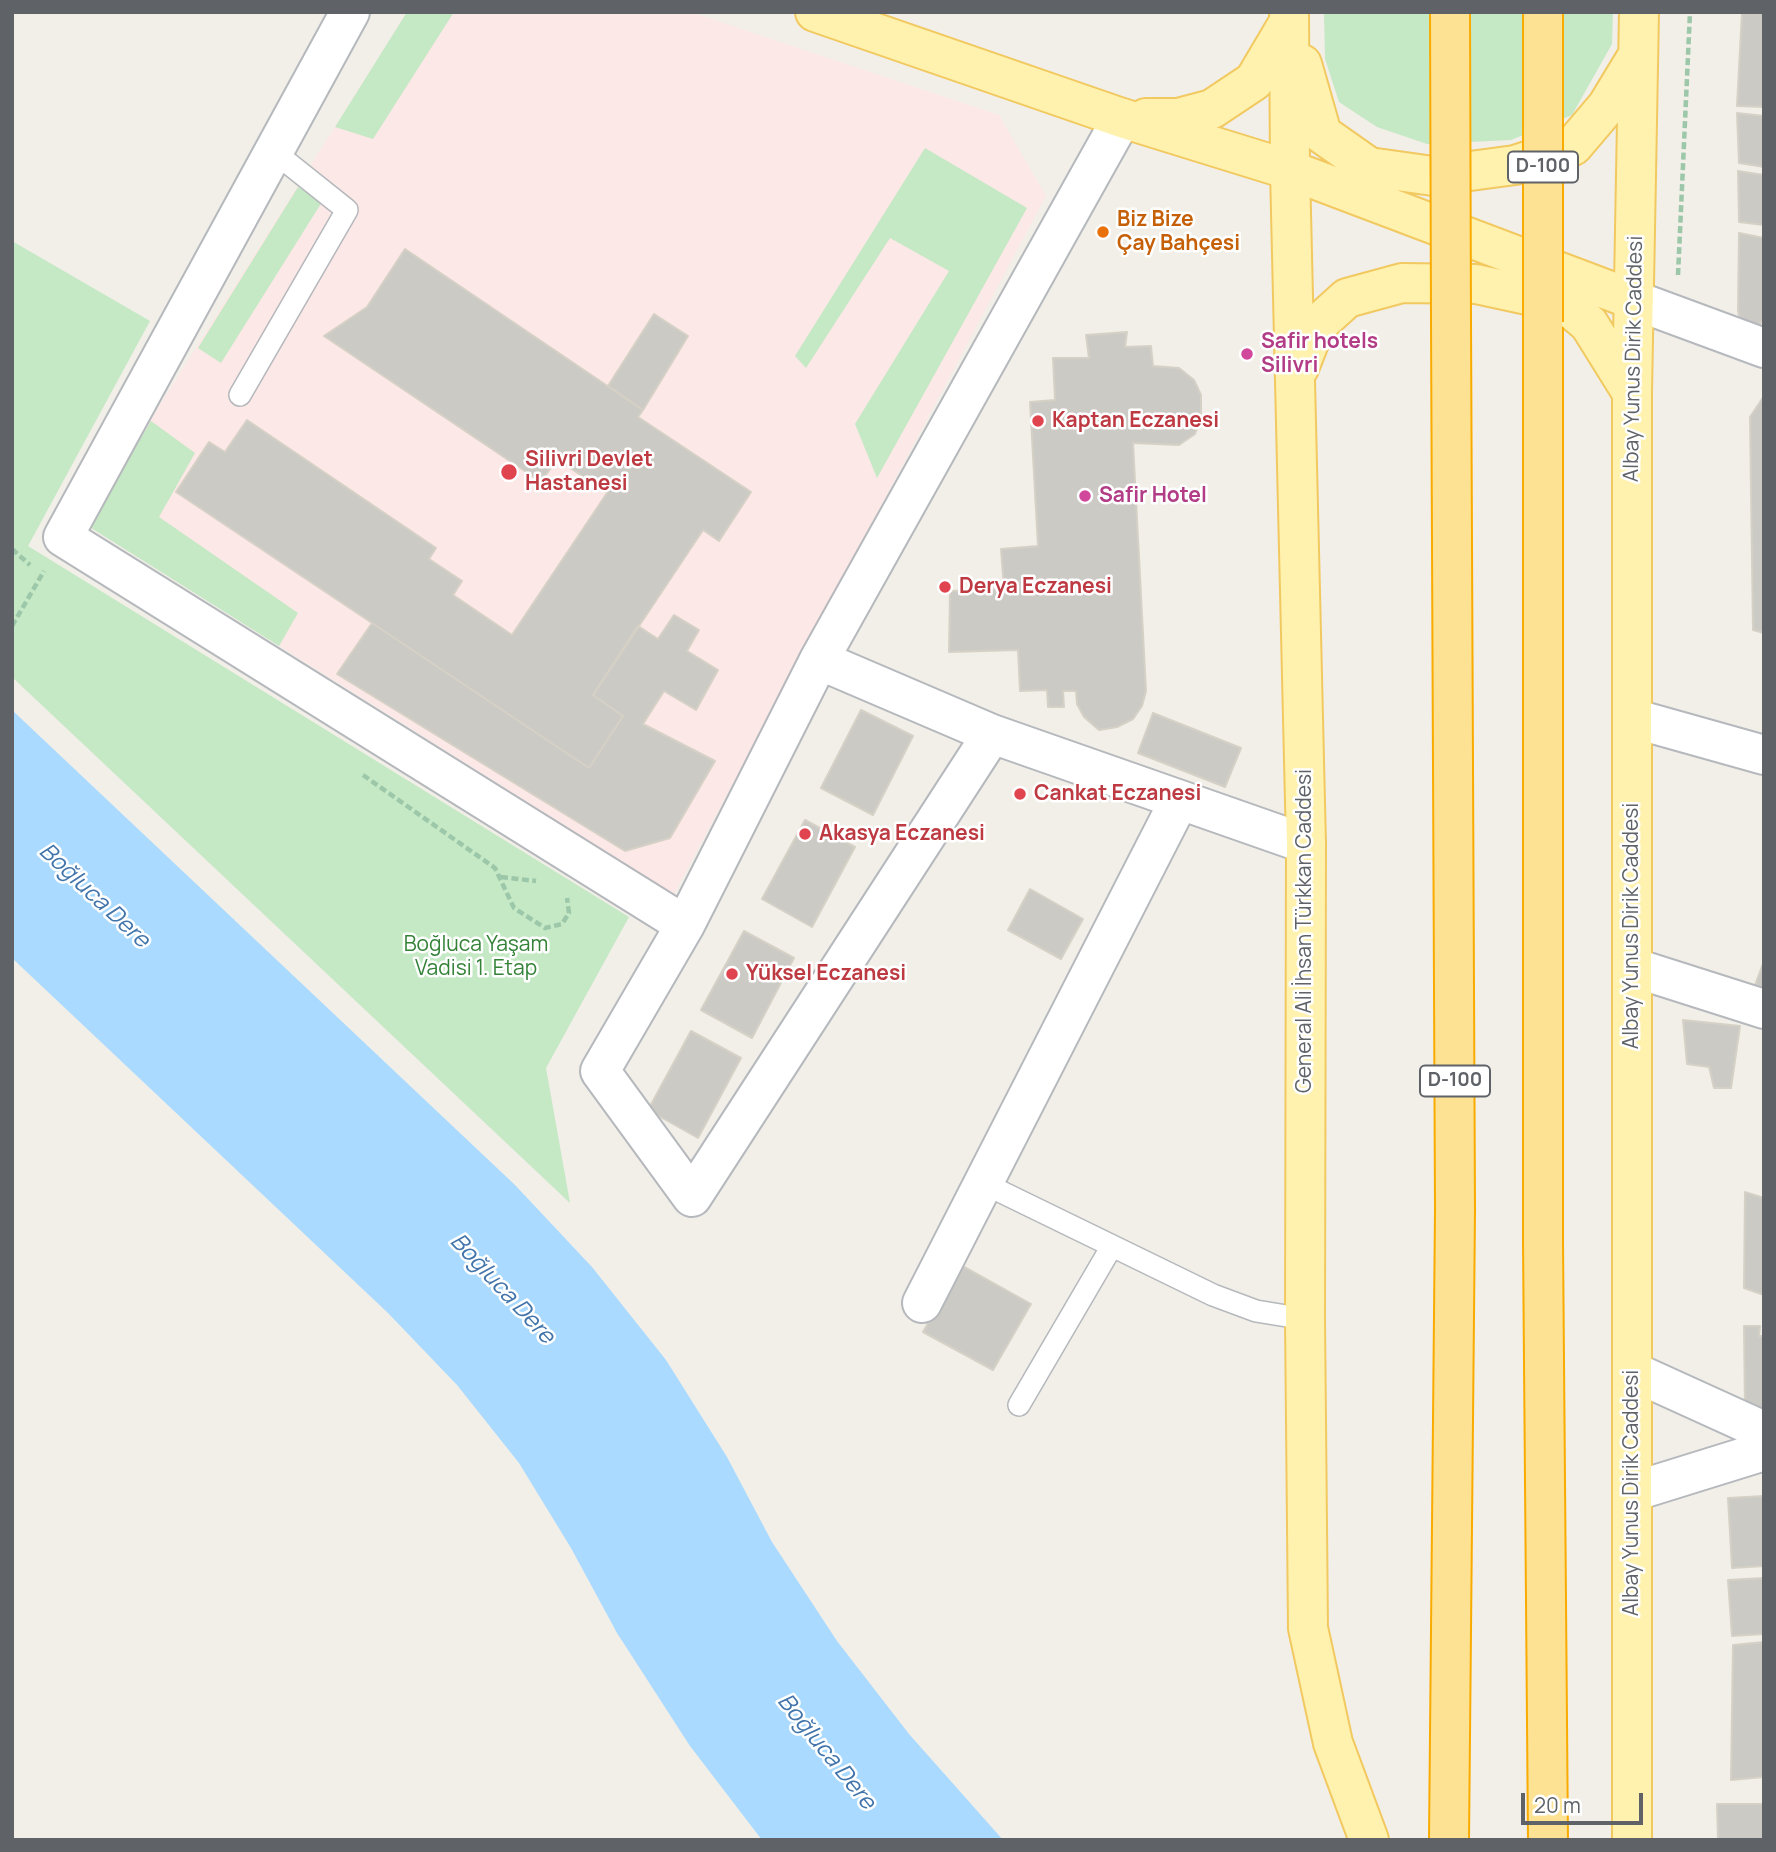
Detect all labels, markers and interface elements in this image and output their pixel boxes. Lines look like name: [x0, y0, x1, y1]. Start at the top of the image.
road number: D-100: [1508, 152, 1578, 182]
place label: Biz Bize Çay Bahçesi: [1117, 207, 1240, 257]
marker: Biz Bize Çay Bahçesi: [1095, 224, 1111, 240]
street label: Albay Yunus Dirik Caddesi: [1619, 236, 1649, 482]
place label: Safir hotels Silivri: [1261, 329, 1378, 379]
marker: Safir hotels Silivri: [1239, 346, 1255, 362]
place label: Kaptan Eczanesi: [1052, 408, 1219, 434]
marker: Kaptan Eczanesi: [1030, 413, 1046, 429]
place label: Silivri Devlet Hastanesi: [525, 447, 653, 497]
marker: Silivri Devlet Hastanesi: [499, 462, 519, 482]
place label: Safir Hotel: [1099, 483, 1207, 509]
marker: Safir Hotel: [1077, 488, 1093, 504]
place label: Derya Eczanesi: [959, 574, 1112, 600]
marker: Derya Eczanesi: [937, 579, 953, 595]
street label: General Ali İhsan Türkkan Caddesi: [1292, 769, 1318, 1093]
place label: Cankat Eczanesi: [1034, 781, 1201, 807]
marker: Cankat Eczanesi: [1012, 786, 1028, 802]
street label: Albay Yunus Dirik Caddesi: [1619, 803, 1645, 1049]
place label: Akasya Eczanesi: [819, 821, 985, 847]
marker: Akasya Eczanesi: [797, 826, 813, 842]
water label: Boğluca Dere: [33, 838, 155, 954]
park label: Boğluca Yaşam Vadisi 1. Etap: [404, 932, 548, 982]
place label: Yüksel Eczanesi: [746, 961, 906, 987]
marker: Yüksel Eczanesi: [724, 966, 740, 982]
road number: D-100: [1420, 1065, 1490, 1096]
water label: Boğluca Dere: [444, 1228, 560, 1350]
street label: Albay Yunus Dirik Caddesi: [1619, 1370, 1645, 1616]
water label: Boğluca Dere: [771, 1689, 881, 1815]
scale bar: [1524, 1778, 1646, 1822]
text: 20 m: [1534, 1791, 1581, 1819]

